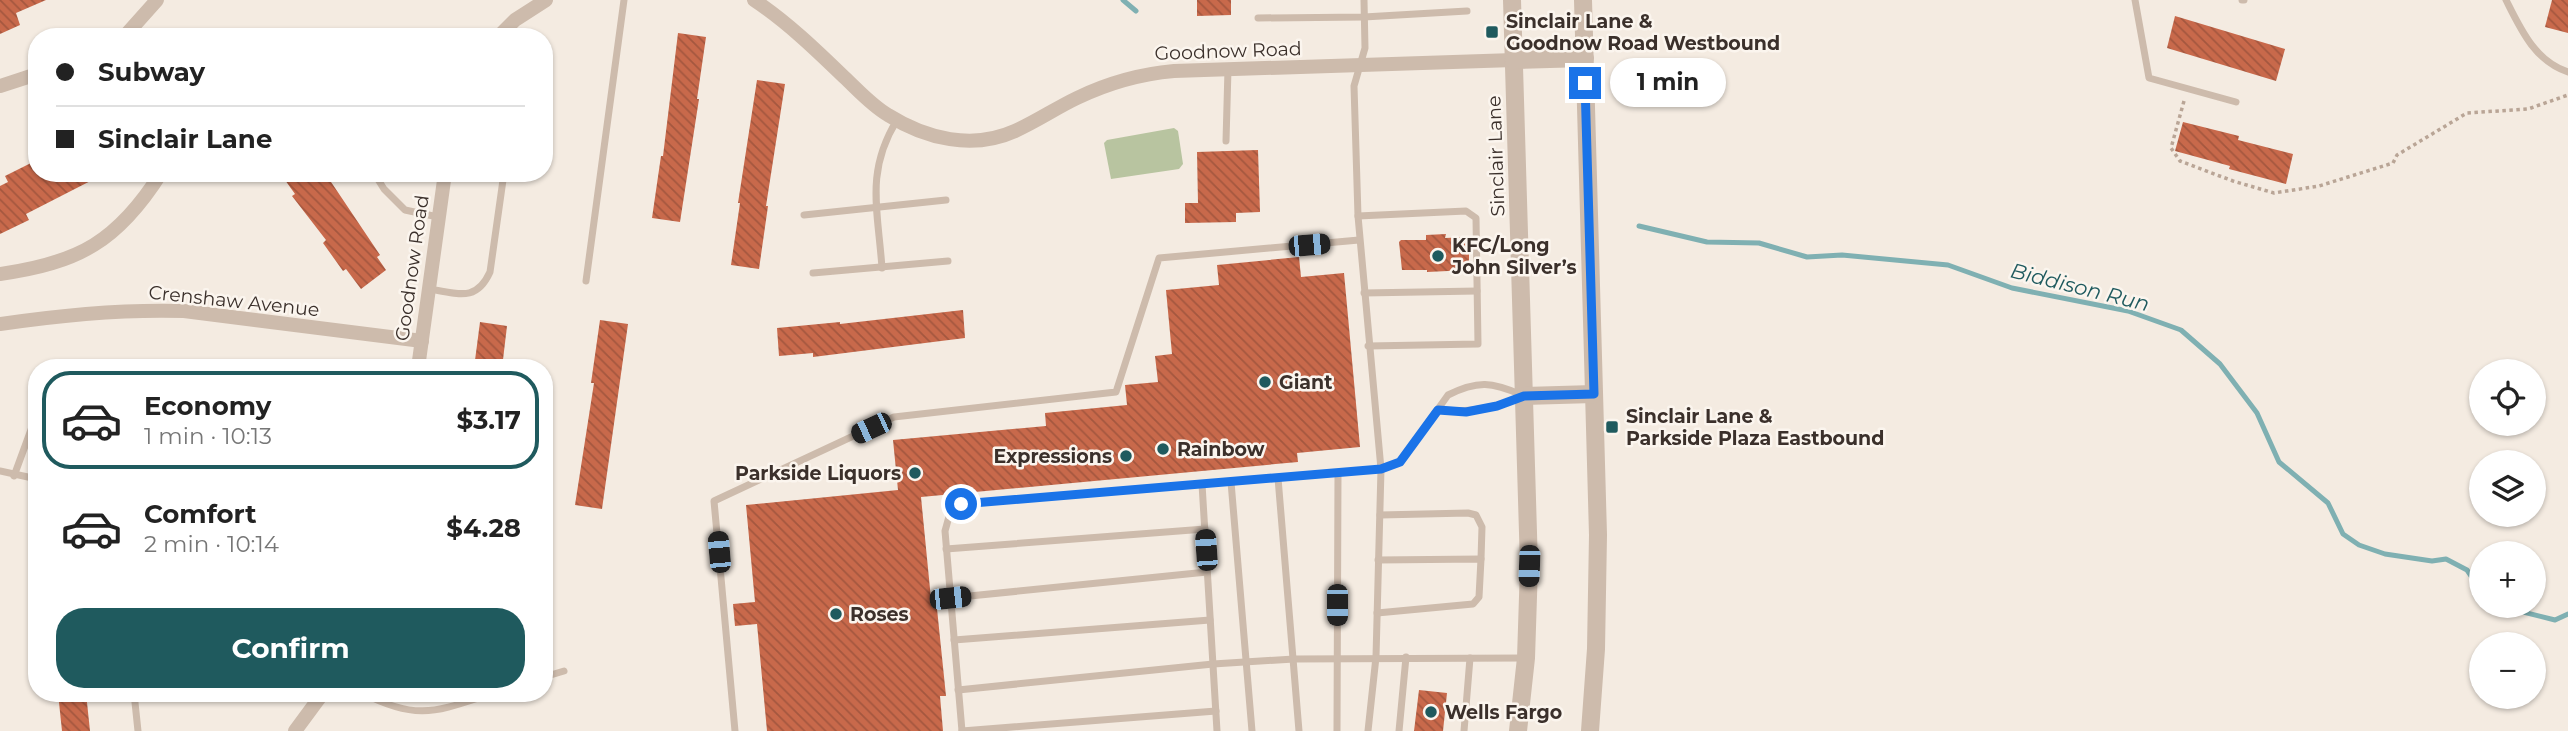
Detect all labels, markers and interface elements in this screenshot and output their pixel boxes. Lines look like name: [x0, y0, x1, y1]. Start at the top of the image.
place label: Sinclair Lane & Goodnow Road Westbound: [1506, 10, 1780, 55]
marker: Sinclair Lane & Goodnow Road Westbound: [1484, 24, 1500, 40]
street label: Goodnow Road: [1154, 37, 1302, 65]
text: Subway: [98, 56, 205, 88]
callout: 1 min: [1610, 58, 1725, 108]
route end: [1569, 67, 1601, 99]
text: 1 min: [1637, 68, 1699, 96]
street label: Sinclair Lane: [1482, 95, 1510, 217]
text: Sinclair Lane: [98, 123, 272, 155]
street label: Goodnow Road: [390, 193, 434, 343]
car: [1288, 233, 1331, 257]
place label: KFC/Long John Silver’s: [1451, 234, 1577, 279]
marker: KFC/Long John Silver’s: [1430, 248, 1446, 264]
water label: Biddison Run: [2008, 258, 2152, 316]
street label: Crenshaw Avenue: [147, 281, 321, 321]
map controls: [2469, 359, 2546, 709]
button: locate: [2469, 359, 2546, 436]
place label: Giant: [1279, 371, 1333, 394]
marker: Giant: [1257, 374, 1273, 390]
icon: car: [60, 389, 123, 452]
text: Economy: [144, 390, 271, 422]
text: $3.17: [456, 404, 521, 436]
place label: Sinclair Lane & Parkside Plaza Eastbound: [1626, 405, 1884, 450]
car: [848, 410, 895, 446]
marker: Sinclair Lane & Parkside Plaza Eastbound: [1604, 419, 1620, 435]
text: 1 min · 10:13: [144, 422, 272, 450]
place label: Rainbow: [1177, 438, 1265, 461]
marker: Rainbow: [1155, 441, 1171, 457]
place label: Expressions: [993, 445, 1112, 468]
marker: Expressions: [1118, 448, 1134, 464]
button: layers: [2469, 450, 2546, 527]
place label: Parkside Liquors: [735, 462, 901, 485]
marker: Parkside Liquors: [907, 465, 923, 481]
route start: [945, 488, 977, 520]
icon: car: [60, 497, 123, 560]
text: Comfort: [144, 498, 256, 530]
text: $4.28: [446, 512, 521, 544]
car: [1195, 528, 1218, 572]
text: 2 min · 10:14: [144, 530, 279, 558]
car: [707, 530, 732, 574]
button: +: [2469, 541, 2546, 618]
car: [1518, 545, 1541, 587]
car: [1327, 584, 1348, 626]
car: [929, 585, 972, 611]
place label: Roses: [850, 603, 909, 626]
marker: Roses: [828, 606, 844, 622]
button: Confirm: [56, 608, 525, 688]
button: −: [2469, 632, 2546, 709]
place label: Wells Fargo: [1445, 701, 1562, 724]
marker: Wells Fargo: [1423, 704, 1439, 720]

